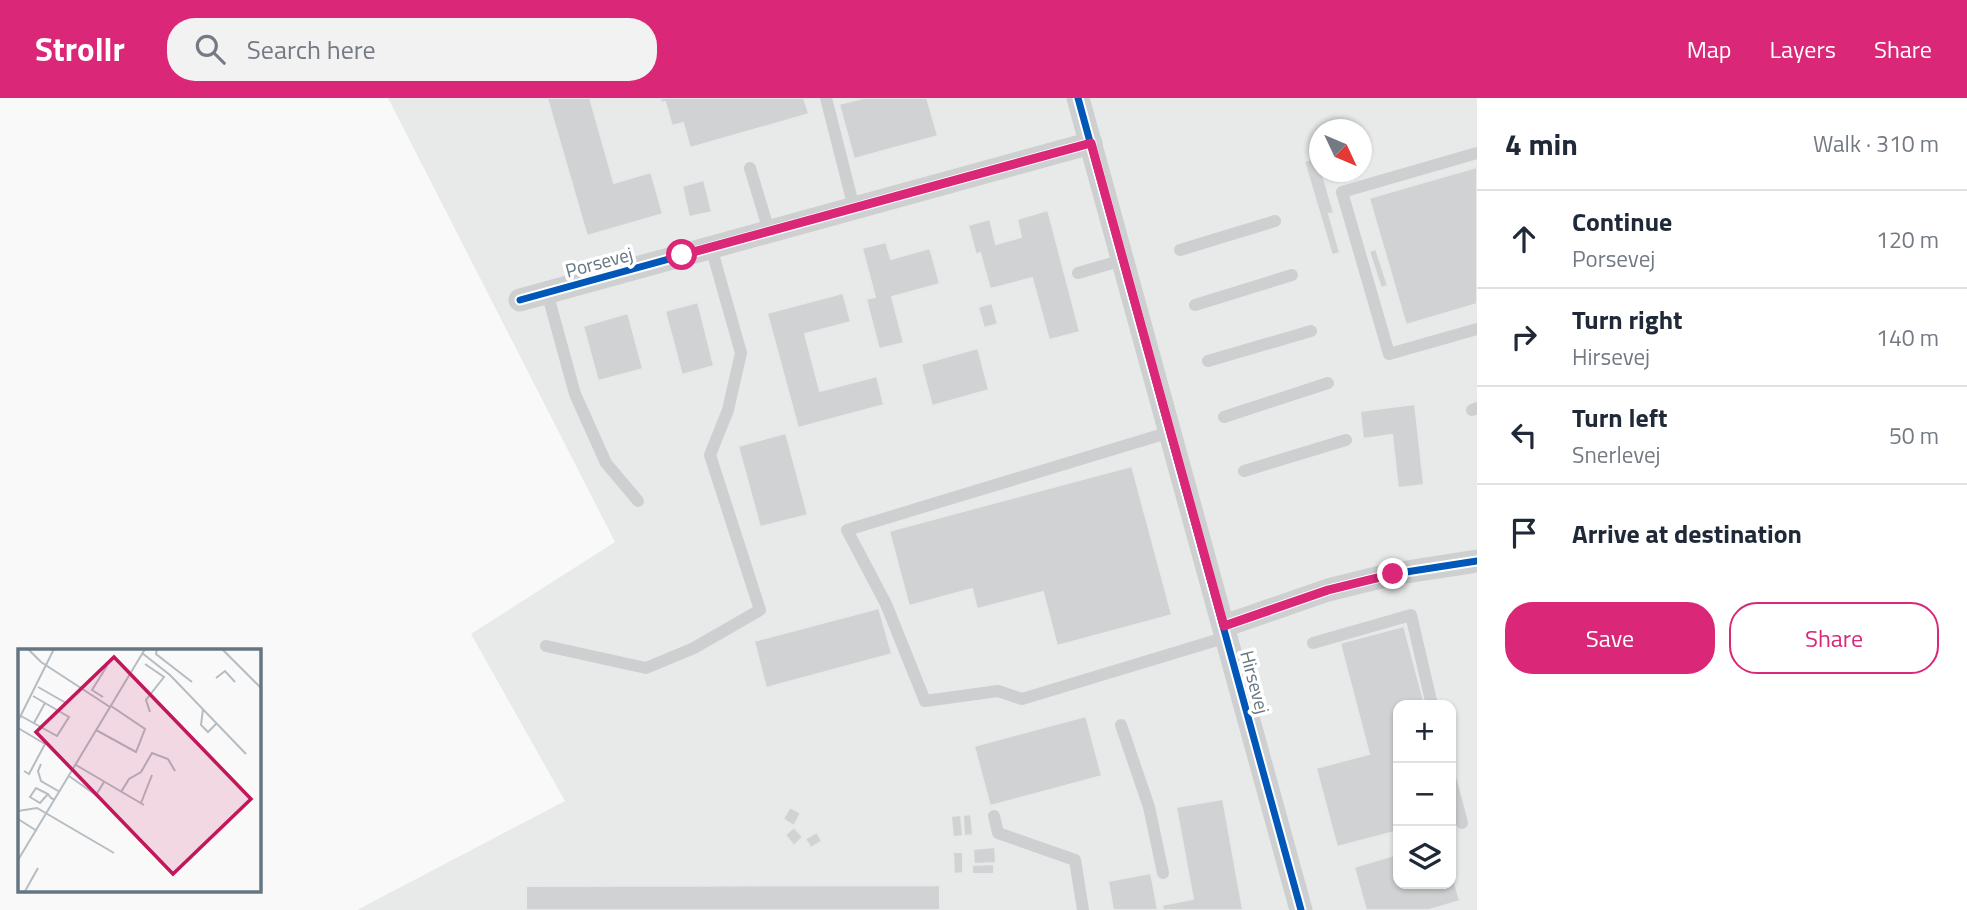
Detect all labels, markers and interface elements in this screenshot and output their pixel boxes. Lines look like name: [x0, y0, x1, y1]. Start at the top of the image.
search box: [167, 18, 657, 81]
text: Strollr: [35, 24, 125, 74]
icon: search: [191, 30, 229, 68]
text: Search here: [247, 30, 376, 69]
text: Map: [1687, 31, 1732, 67]
text: Layers: [1770, 31, 1836, 67]
text: Share: [1874, 31, 1932, 67]
north arrow: [1309, 119, 1372, 182]
text: 4 min: [1505, 121, 1578, 167]
text: Walk · 310 m: [1813, 126, 1939, 161]
text: Continue: [1572, 202, 1672, 241]
icon: ahead: [1505, 220, 1543, 258]
text: 120 m: [1876, 222, 1939, 257]
street label: Porsevej: [562, 239, 636, 284]
route start: [666, 239, 697, 270]
text: Porsevej: [1572, 241, 1655, 276]
text: Turn right: [1572, 300, 1683, 339]
icon: right: [1505, 318, 1543, 356]
text: 140 m: [1876, 320, 1939, 355]
text: Hirsevej: [1572, 339, 1650, 374]
text: Turn left: [1572, 398, 1667, 437]
icon: left: [1505, 416, 1543, 454]
text: 50 m: [1889, 418, 1939, 453]
text: Snerlevej: [1572, 437, 1661, 472]
icon: arrive: [1505, 514, 1543, 552]
text: Arrive at destination: [1572, 514, 1802, 553]
route end: [1377, 558, 1408, 589]
button: Save: [1505, 602, 1715, 674]
button: Share: [1729, 602, 1939, 674]
street label: Hirsevej: [1233, 647, 1278, 717]
inset map: [18, 649, 261, 892]
map controls: [1393, 700, 1456, 889]
button: +: [1393, 700, 1456, 763]
button: −: [1393, 763, 1456, 826]
button: layers: [1393, 826, 1456, 889]

